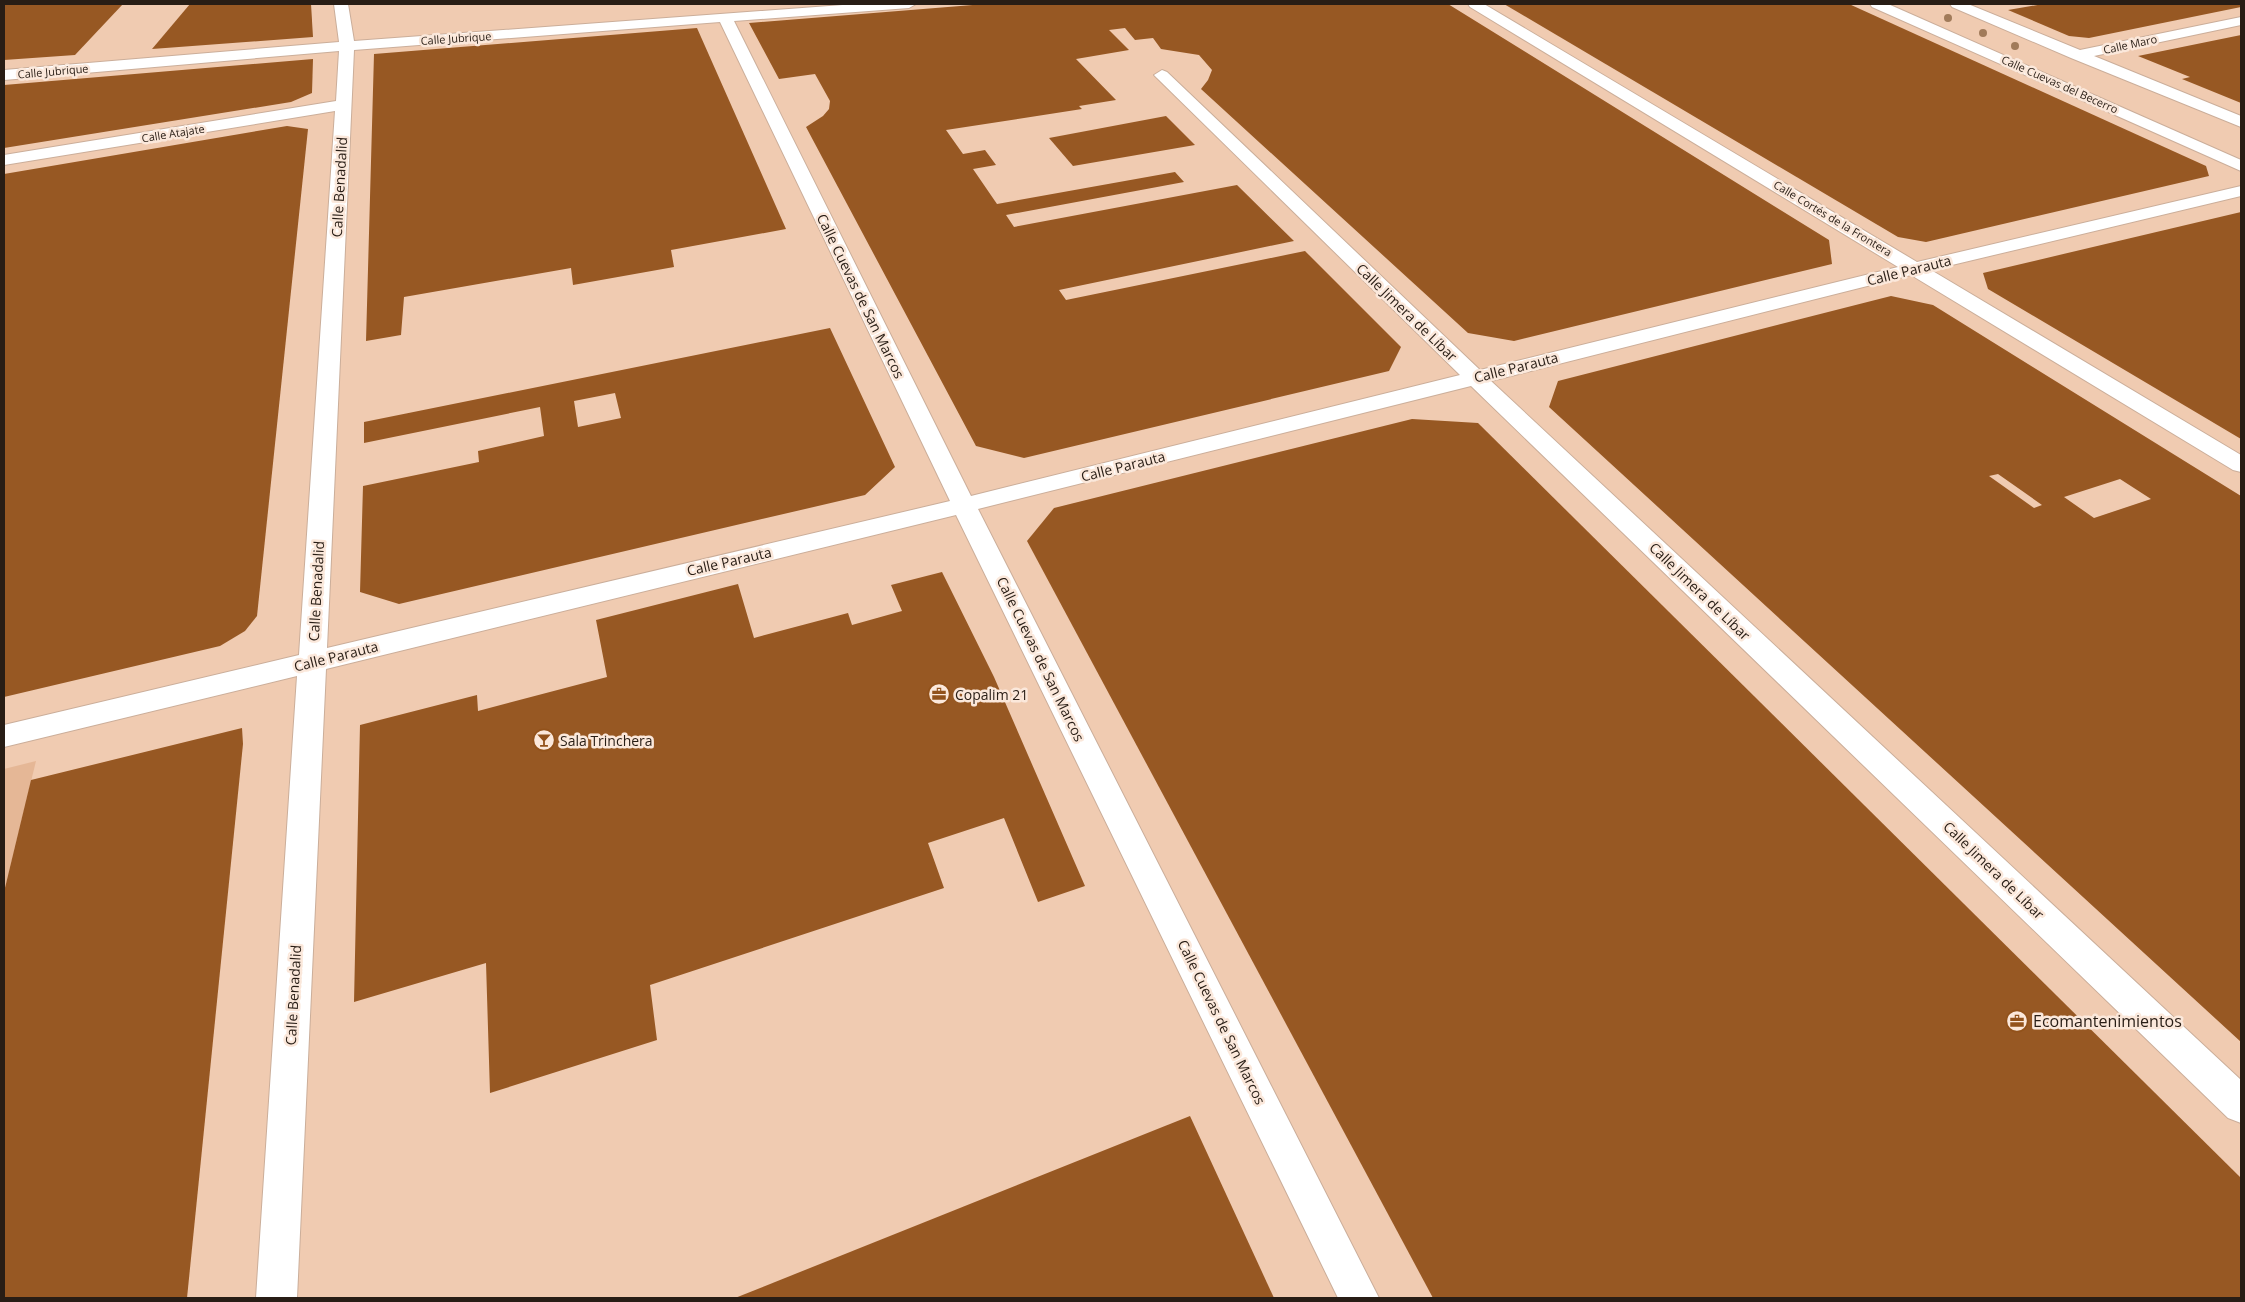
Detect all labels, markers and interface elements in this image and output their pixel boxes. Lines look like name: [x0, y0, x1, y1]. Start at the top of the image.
street label: Calle Jubrique: [420, 28, 492, 48]
street label: Calle Maro: [2102, 31, 2159, 57]
street label: Calle Cuevas del Becerro: [1999, 52, 2121, 117]
street label: Calle Jubrique: [17, 60, 89, 82]
street label: Calle Atajate: [140, 121, 206, 145]
street label: Calle Benadalid: [327, 136, 351, 238]
street label: Calle Cortés de la Frontera: [1771, 177, 1895, 259]
street label: Calle Cuevas de San Marcos: [813, 210, 909, 382]
street label: Calle Parauta: [1865, 250, 1953, 290]
street label: Calle Jimera de Líbar: [1352, 259, 1462, 365]
street label: Calle Parauta: [1472, 347, 1560, 387]
street label: Calle Parauta: [1079, 446, 1167, 486]
street label: Calle Jimera de Líbar: [1645, 538, 1755, 644]
street label: Calle Benadalid: [304, 540, 328, 642]
street label: Calle Parauta: [685, 542, 773, 580]
street label: Calle Cuevas de San Marcos: [993, 573, 1089, 745]
street label: Calle Parauta: [292, 636, 380, 676]
office icon: Copalim 21: [927, 682, 951, 706]
place label: Copalim 21: [955, 685, 1028, 704]
bar icon: Sala Trinchera: [532, 728, 556, 752]
place label: Sala Trinchera: [560, 731, 653, 750]
street label: Calle Jimera de Líbar: [1939, 817, 2049, 923]
street label: Calle Cuevas de San Marcos: [1174, 936, 1270, 1108]
street label: Calle Benadalid: [281, 944, 305, 1046]
office icon: Ecomantenimientos: [2005, 1009, 2029, 1033]
place label: Ecomantenimientos: [2033, 1010, 2182, 1032]

